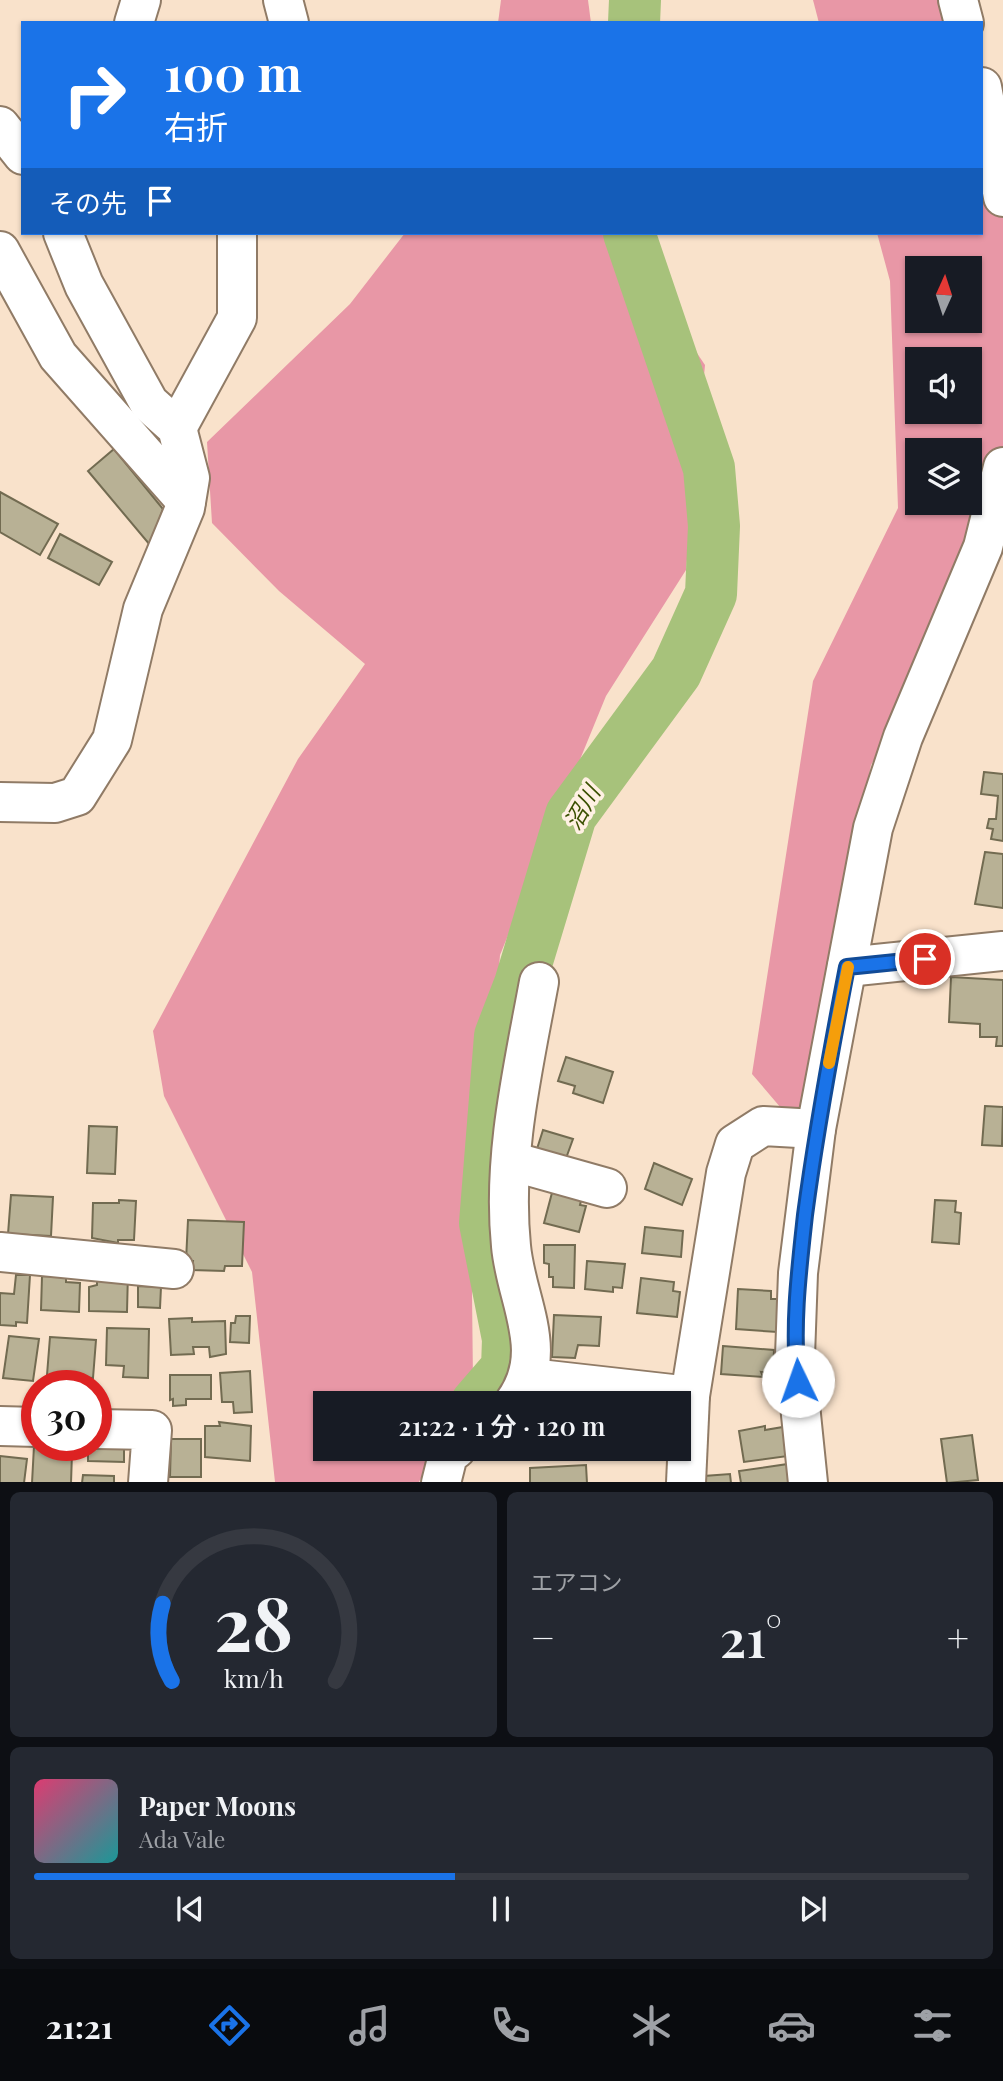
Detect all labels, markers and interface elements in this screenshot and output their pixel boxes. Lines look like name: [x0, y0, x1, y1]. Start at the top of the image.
text: 100 m: [164, 39, 302, 104]
icon: right: [49, 49, 140, 140]
text: 右折: [164, 104, 228, 147]
icon: arrive: [141, 182, 179, 220]
text: その先: [49, 185, 127, 220]
north arrow: [905, 256, 982, 332]
map controls: [905, 256, 982, 515]
button: sound: [905, 347, 982, 424]
button: layers: [905, 438, 982, 515]
water label: 沼川: [556, 777, 607, 835]
pin: [895, 929, 955, 989]
icon: arrive: [906, 940, 944, 978]
position arrow: [761, 1344, 835, 1418]
speed limit sign: 30: [21, 1370, 112, 1461]
text: 21:22 · 1 分 · 120 m: [399, 1408, 605, 1443]
text: エアコン: [531, 1566, 623, 1597]
text: 28: [214, 1572, 293, 1669]
text: 21°: [720, 1602, 782, 1671]
text: −: [531, 1611, 555, 1662]
text: +: [947, 1611, 969, 1662]
text: km/h: [223, 1660, 284, 1693]
text: Paper Moons: [139, 1788, 296, 1823]
text: Ada Vale: [139, 1823, 226, 1854]
icon: previous: [171, 1890, 209, 1928]
icon: pause: [482, 1890, 520, 1928]
icon: next: [794, 1890, 832, 1928]
icon: directions: [205, 2001, 254, 2050]
icon: music: [345, 2001, 394, 2050]
icon: phone: [486, 2001, 535, 2050]
icon: climate: [627, 2001, 676, 2050]
icon: car: [767, 2001, 816, 2050]
icon: filters: [908, 2001, 957, 2050]
text: 21:21: [46, 2004, 113, 2047]

